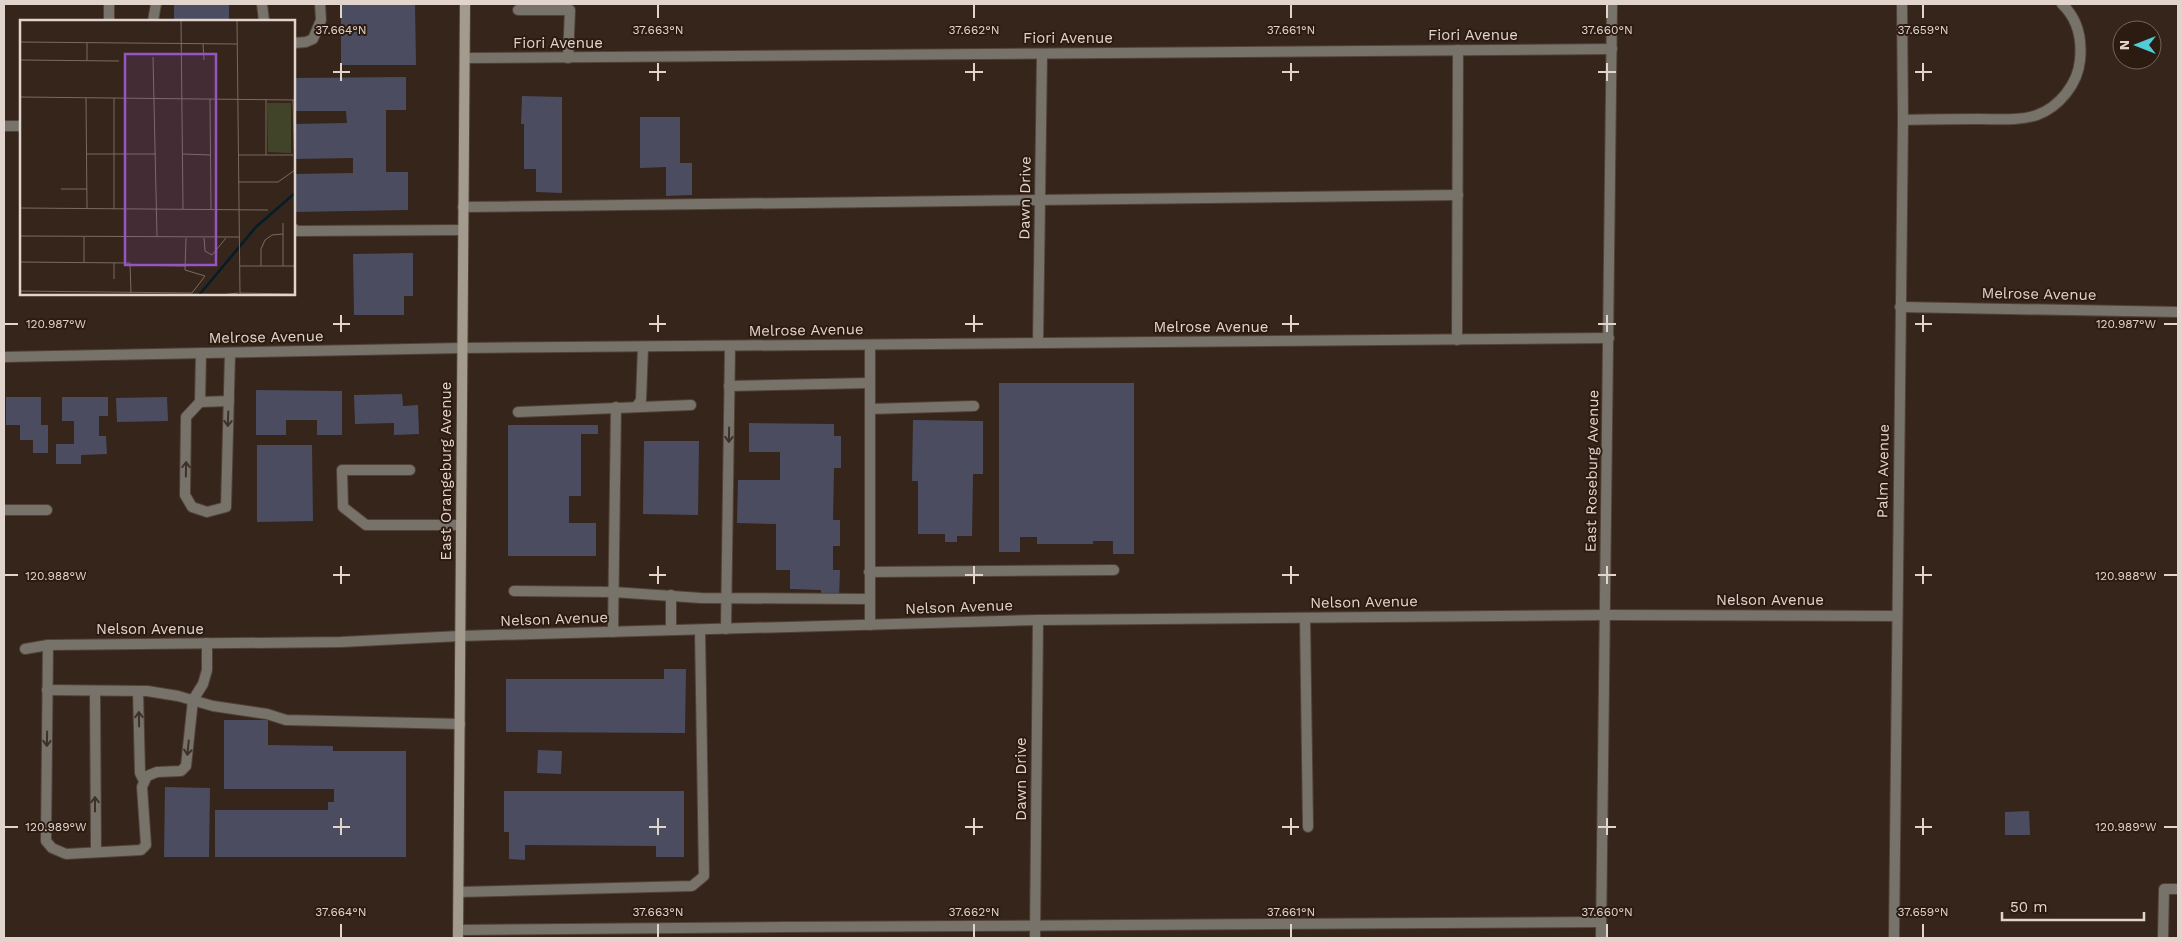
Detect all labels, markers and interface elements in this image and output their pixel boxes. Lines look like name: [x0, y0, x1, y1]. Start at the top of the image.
inset map: [20, 20, 295, 295]
north arrow: [2112, 20, 2162, 70]
text: 37.664°N: [315, 23, 367, 37]
text: 37.663°N: [632, 23, 684, 37]
text: 37.662°N: [948, 23, 1000, 37]
text: 37.661°N: [1267, 23, 1315, 37]
text: 37.660°N: [1581, 23, 1633, 37]
text: 37.659°N: [1897, 23, 1949, 37]
street label: Fiori Avenue: [1428, 26, 1518, 44]
street label: Fiori Avenue: [1023, 29, 1113, 47]
street label: Fiori Avenue: [513, 34, 603, 52]
text: N: [2116, 40, 2132, 50]
street label: Dawn Drive: [1015, 156, 1035, 240]
street label: Melrose Avenue: [1981, 284, 2097, 304]
text: 120.987°W: [26, 317, 87, 331]
text: 120.987°W: [2096, 317, 2157, 331]
street label: Melrose Avenue: [1154, 318, 1268, 336]
street label: Melrose Avenue: [748, 320, 864, 340]
street label: Melrose Avenue: [208, 327, 324, 347]
street label: East Orangeburg Avenue: [437, 382, 455, 560]
street label: East Roseburg Avenue: [1582, 390, 1602, 552]
one-way arrow: [224, 411, 233, 427]
street label: Palm Avenue: [1873, 424, 1893, 518]
one-way arrow: [724, 427, 733, 443]
one-way arrow: [181, 462, 190, 478]
text: 120.988°W: [25, 569, 87, 583]
text: 120.988°W: [2095, 569, 2157, 583]
street label: Nelson Avenue: [1716, 591, 1824, 609]
street label: Nelson Avenue: [1310, 592, 1418, 612]
street label: Nelson Avenue: [905, 596, 1013, 618]
street label: Nelson Avenue: [500, 608, 608, 630]
street label: Nelson Avenue: [96, 620, 204, 638]
one-way arrow: [134, 711, 144, 728]
one-way arrow: [42, 730, 52, 747]
street label: Dawn Drive: [1012, 737, 1030, 821]
one-way arrow: [183, 740, 193, 756]
one-way arrow: [91, 796, 100, 812]
text: 120.989°W: [25, 820, 87, 834]
text: 120.989°W: [2095, 820, 2157, 834]
scale bar: [2002, 890, 2144, 922]
text: 50 m: [2010, 898, 2047, 916]
text: 37.664°N: [315, 905, 367, 919]
text: 37.663°N: [632, 905, 684, 919]
text: 37.662°N: [948, 905, 1000, 919]
text: 37.661°N: [1267, 905, 1315, 919]
text: 37.660°N: [1581, 905, 1633, 919]
text: 37.659°N: [1897, 905, 1949, 919]

